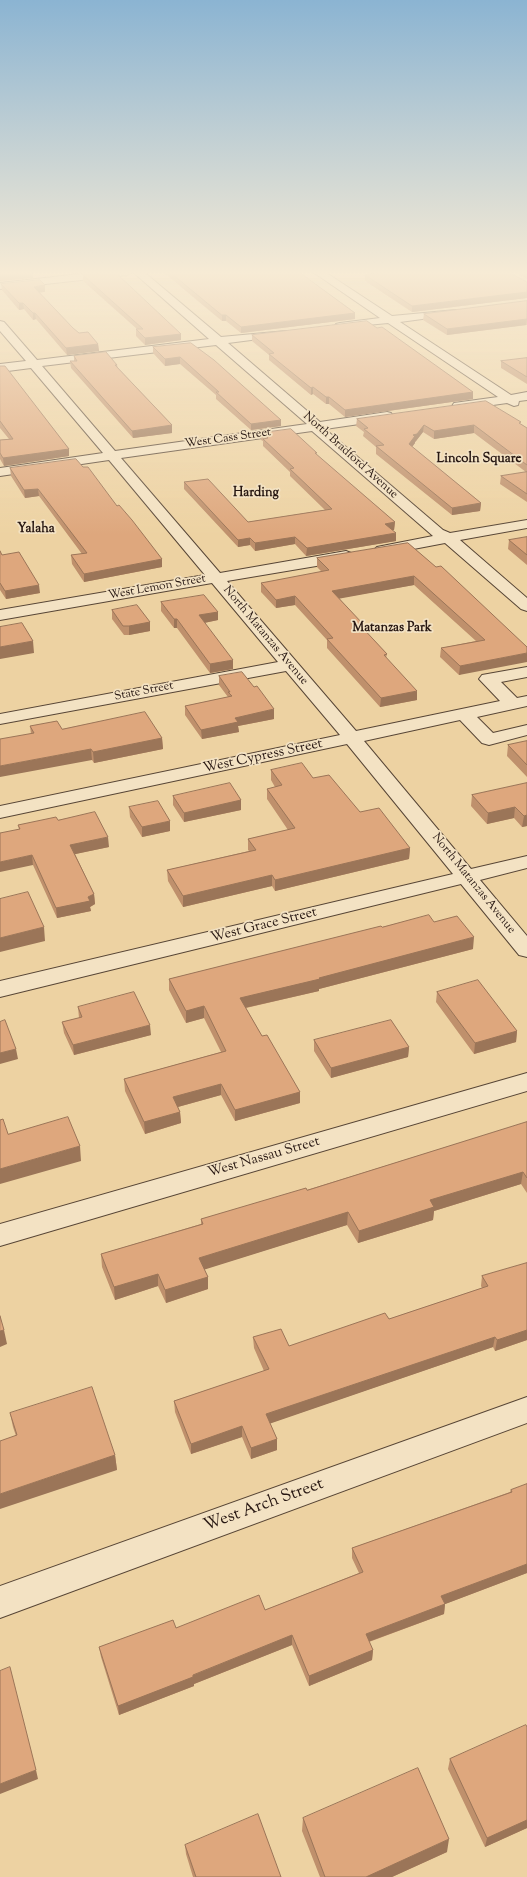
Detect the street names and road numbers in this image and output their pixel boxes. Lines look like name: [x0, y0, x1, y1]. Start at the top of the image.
street label: North Bradford Avenue: [300, 410, 400, 502]
street label: West Cass Street: [184, 426, 272, 452]
street label: West Lemon Street: [107, 572, 207, 604]
street label: North Matanzas Avenue: [219, 584, 311, 688]
street label: State Street: [113, 679, 175, 705]
street label: West Cypress Street: [202, 736, 324, 778]
street label: North Matanzas Avenue: [428, 831, 518, 937]
street label: West Grace Street: [209, 905, 319, 947]
street label: West Nassau Street: [206, 1134, 322, 1182]
street label: West Arch Street: [201, 1475, 327, 1537]

